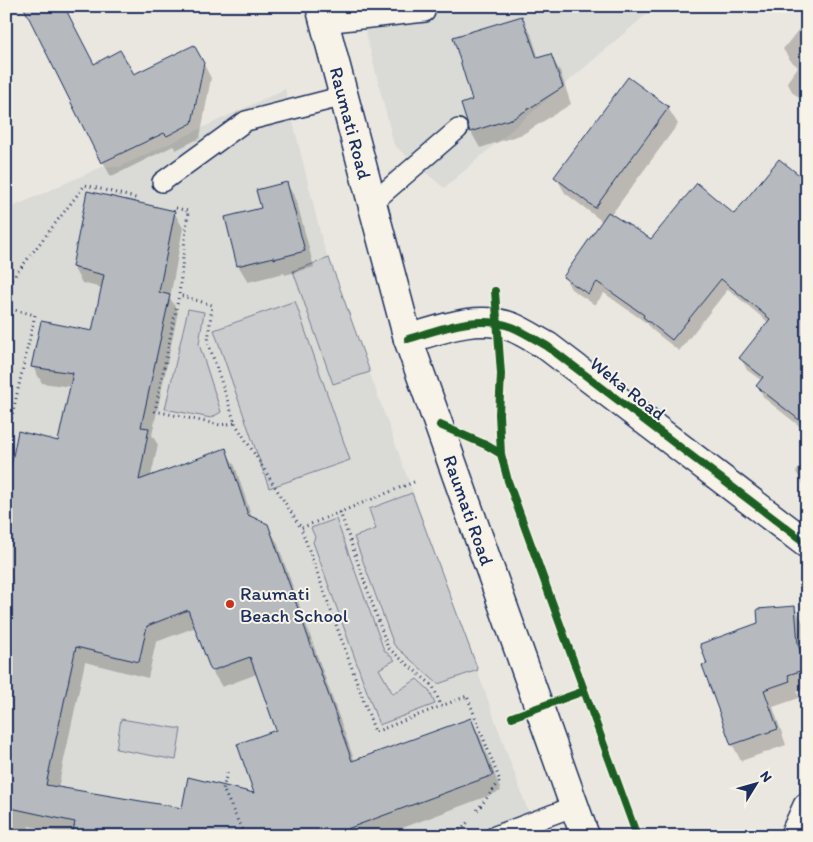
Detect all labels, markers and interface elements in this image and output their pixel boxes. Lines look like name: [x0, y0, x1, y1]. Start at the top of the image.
street label: Raumati Road: [325, 64, 376, 182]
street label: Weka Road: [585, 352, 670, 425]
street label: Raumati Road: [438, 452, 499, 569]
place label: Raumati Beach School: [240, 582, 349, 627]
marker: Raumati Beach School: [224, 598, 236, 610]
north arrow: [730, 760, 780, 810]
text: N: [756, 768, 776, 785]

